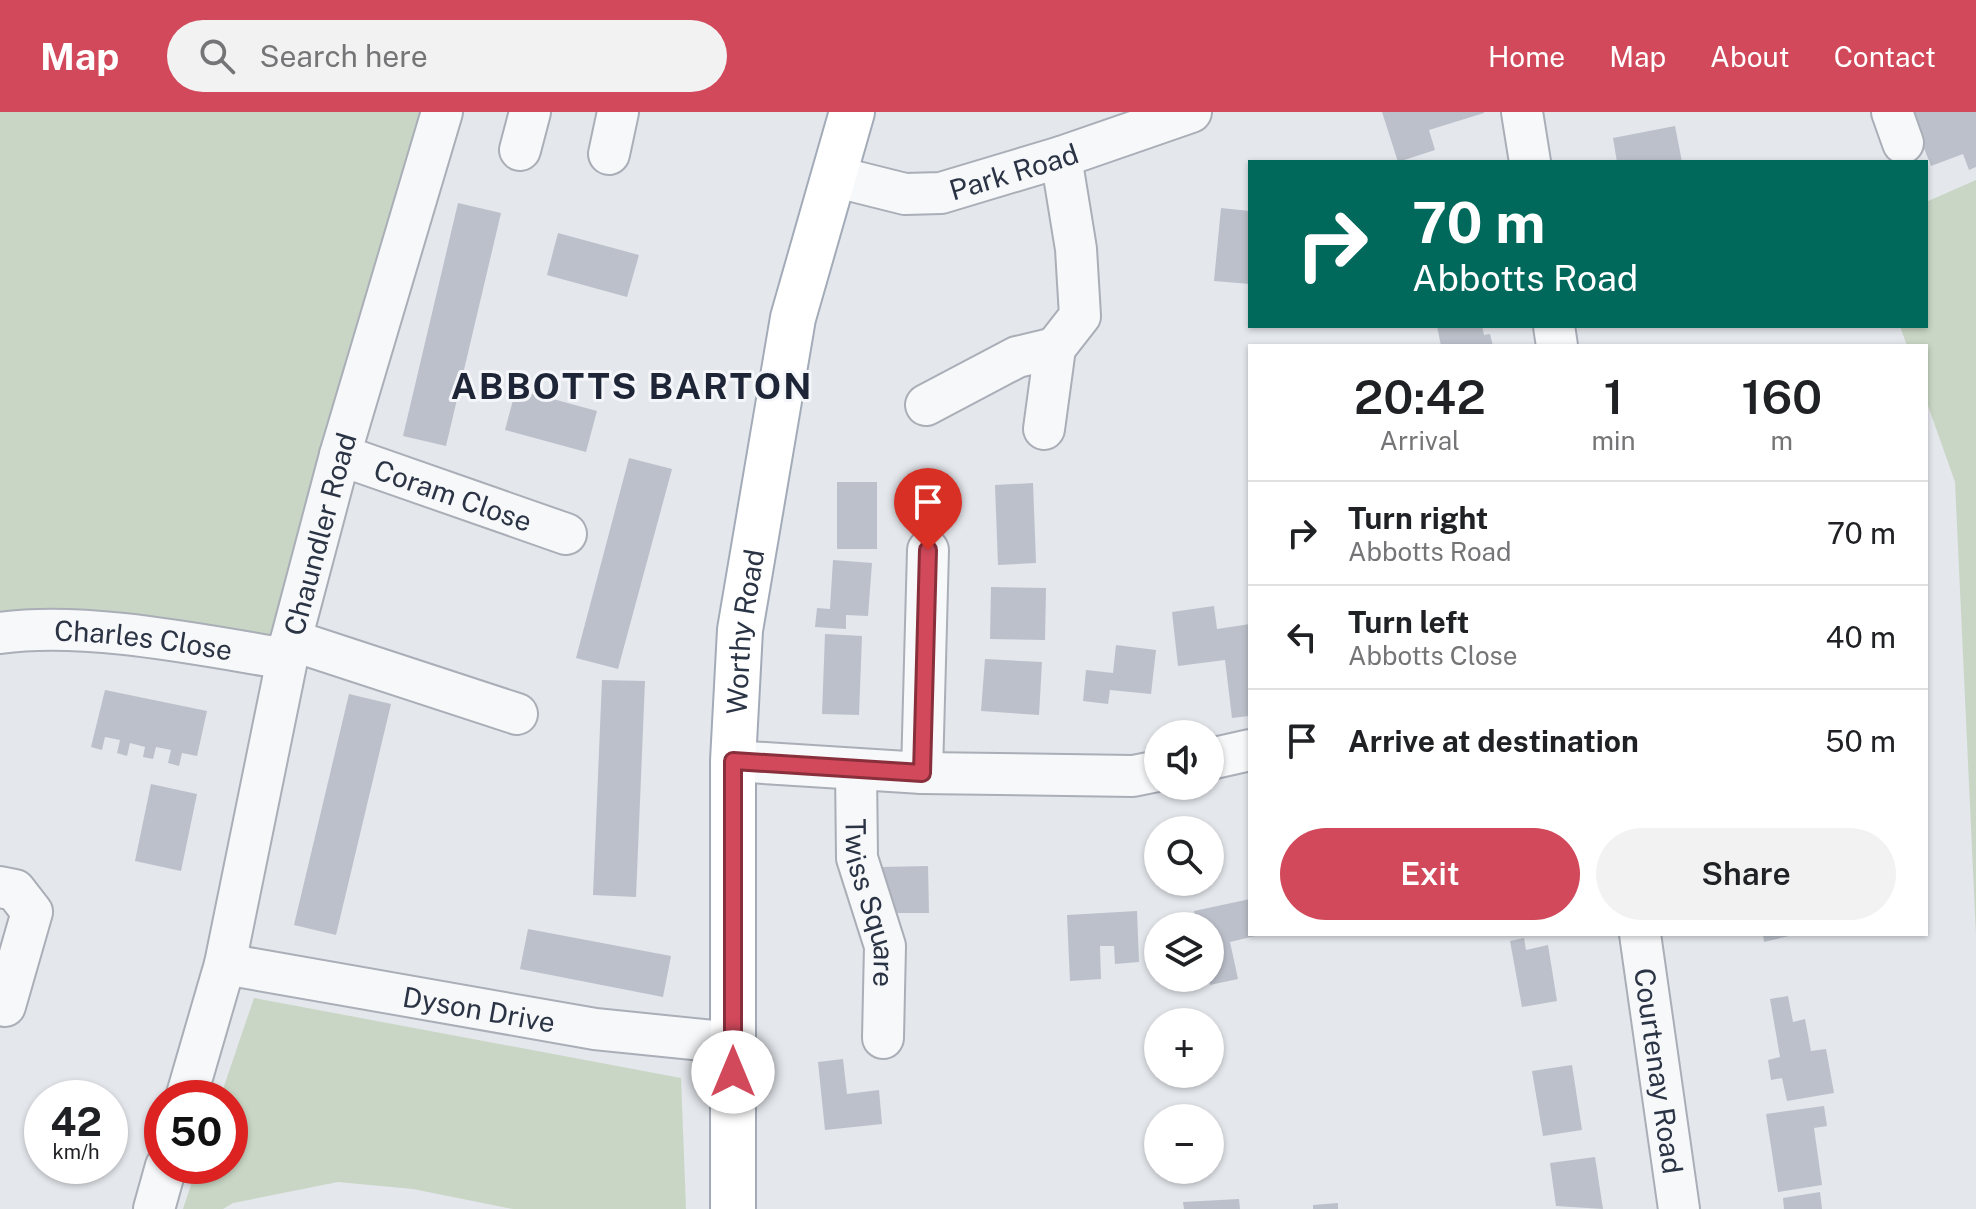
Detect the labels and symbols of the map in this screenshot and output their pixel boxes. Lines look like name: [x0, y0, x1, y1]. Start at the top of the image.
street label: Park Road: [945, 136, 1082, 206]
district label: ABBOTTS BARTON: [451, 365, 813, 407]
street label: Chaundler Road: [277, 429, 362, 639]
street label: Coram Close: [370, 452, 537, 537]
pin: [894, 468, 962, 550]
street label: Worthy Road: [719, 546, 770, 715]
street label: Charles Close: [54, 613, 235, 666]
street label: Twiss Square: [840, 818, 902, 988]
street label: Courtenay Road: [1628, 966, 1690, 1176]
street label: Dyson Drive: [400, 979, 558, 1038]
position arrow: [691, 1030, 775, 1114]
speed limit sign: 50: [144, 1080, 248, 1184]

